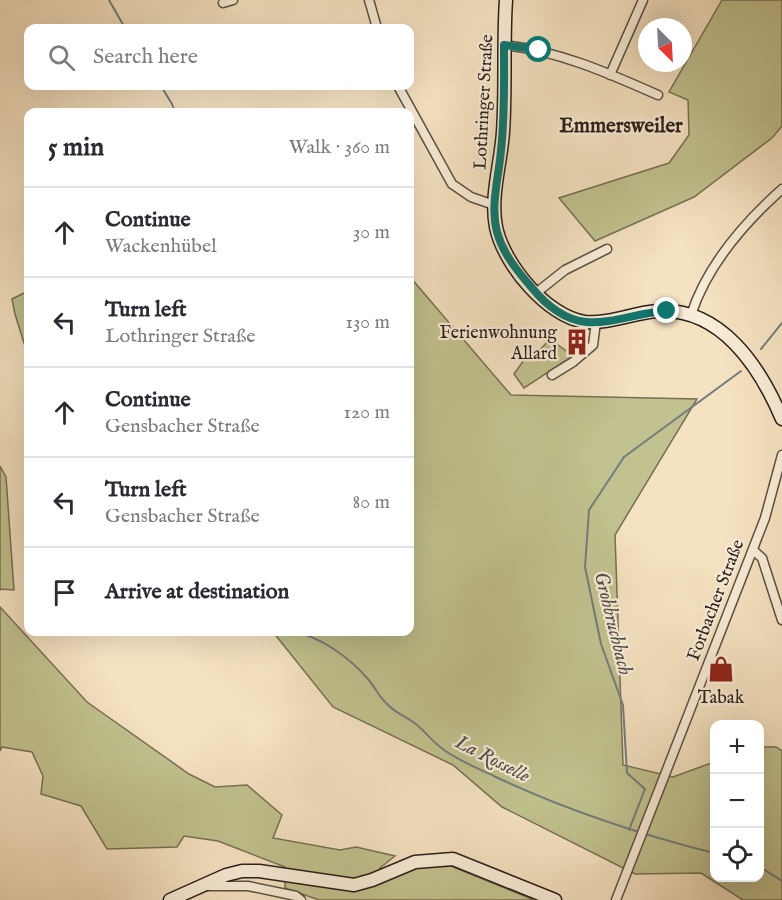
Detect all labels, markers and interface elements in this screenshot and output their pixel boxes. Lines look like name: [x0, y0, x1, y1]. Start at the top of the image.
north arrow: [638, 18, 692, 72]
search box: [24, 24, 414, 90]
street label: Lothringer Straße: [469, 34, 500, 170]
route start: [525, 36, 551, 62]
icon: search: [45, 41, 78, 74]
text: Search here: [93, 43, 198, 71]
district label: Emmersweiler: [559, 113, 683, 140]
text: 5 min: [48, 131, 104, 164]
text: Walk · 360 m: [289, 135, 390, 160]
text: Continue: [105, 206, 191, 234]
icon: ahead: [48, 216, 81, 249]
text: 30 m: [353, 220, 390, 245]
text: Wackenhübel: [105, 234, 217, 259]
text: Turn left: [105, 296, 187, 324]
route end: [653, 297, 679, 323]
icon: left: [48, 306, 81, 339]
text: 130 m: [345, 310, 390, 335]
place label: Ferienwohnung Allard: [439, 322, 557, 366]
text: Lothringer Straße: [105, 324, 255, 349]
building icon: Ferienwohnung Allard: [562, 327, 592, 357]
text: Continue: [105, 386, 191, 414]
icon: ahead: [48, 396, 81, 429]
text: 120 m: [344, 400, 390, 425]
text: Gensbacher Straße: [105, 414, 260, 439]
text: Turn left: [105, 476, 187, 504]
icon: left: [48, 486, 81, 519]
text: 80 m: [353, 490, 390, 515]
text: Gensbacher Straße: [105, 504, 260, 529]
street label: Forbacher Straße: [683, 537, 750, 665]
water label: Grohbruchbach: [588, 569, 638, 678]
icon: arrive: [48, 576, 81, 609]
text: Arrive at destination: [105, 578, 289, 606]
shop icon: Tabak: [706, 654, 736, 684]
place label: Tabak: [698, 687, 745, 710]
map controls: [710, 720, 764, 882]
button: +: [710, 720, 764, 774]
water label: La Rosselle: [450, 729, 534, 789]
button: −: [710, 774, 764, 828]
button: locate: [710, 828, 764, 882]

